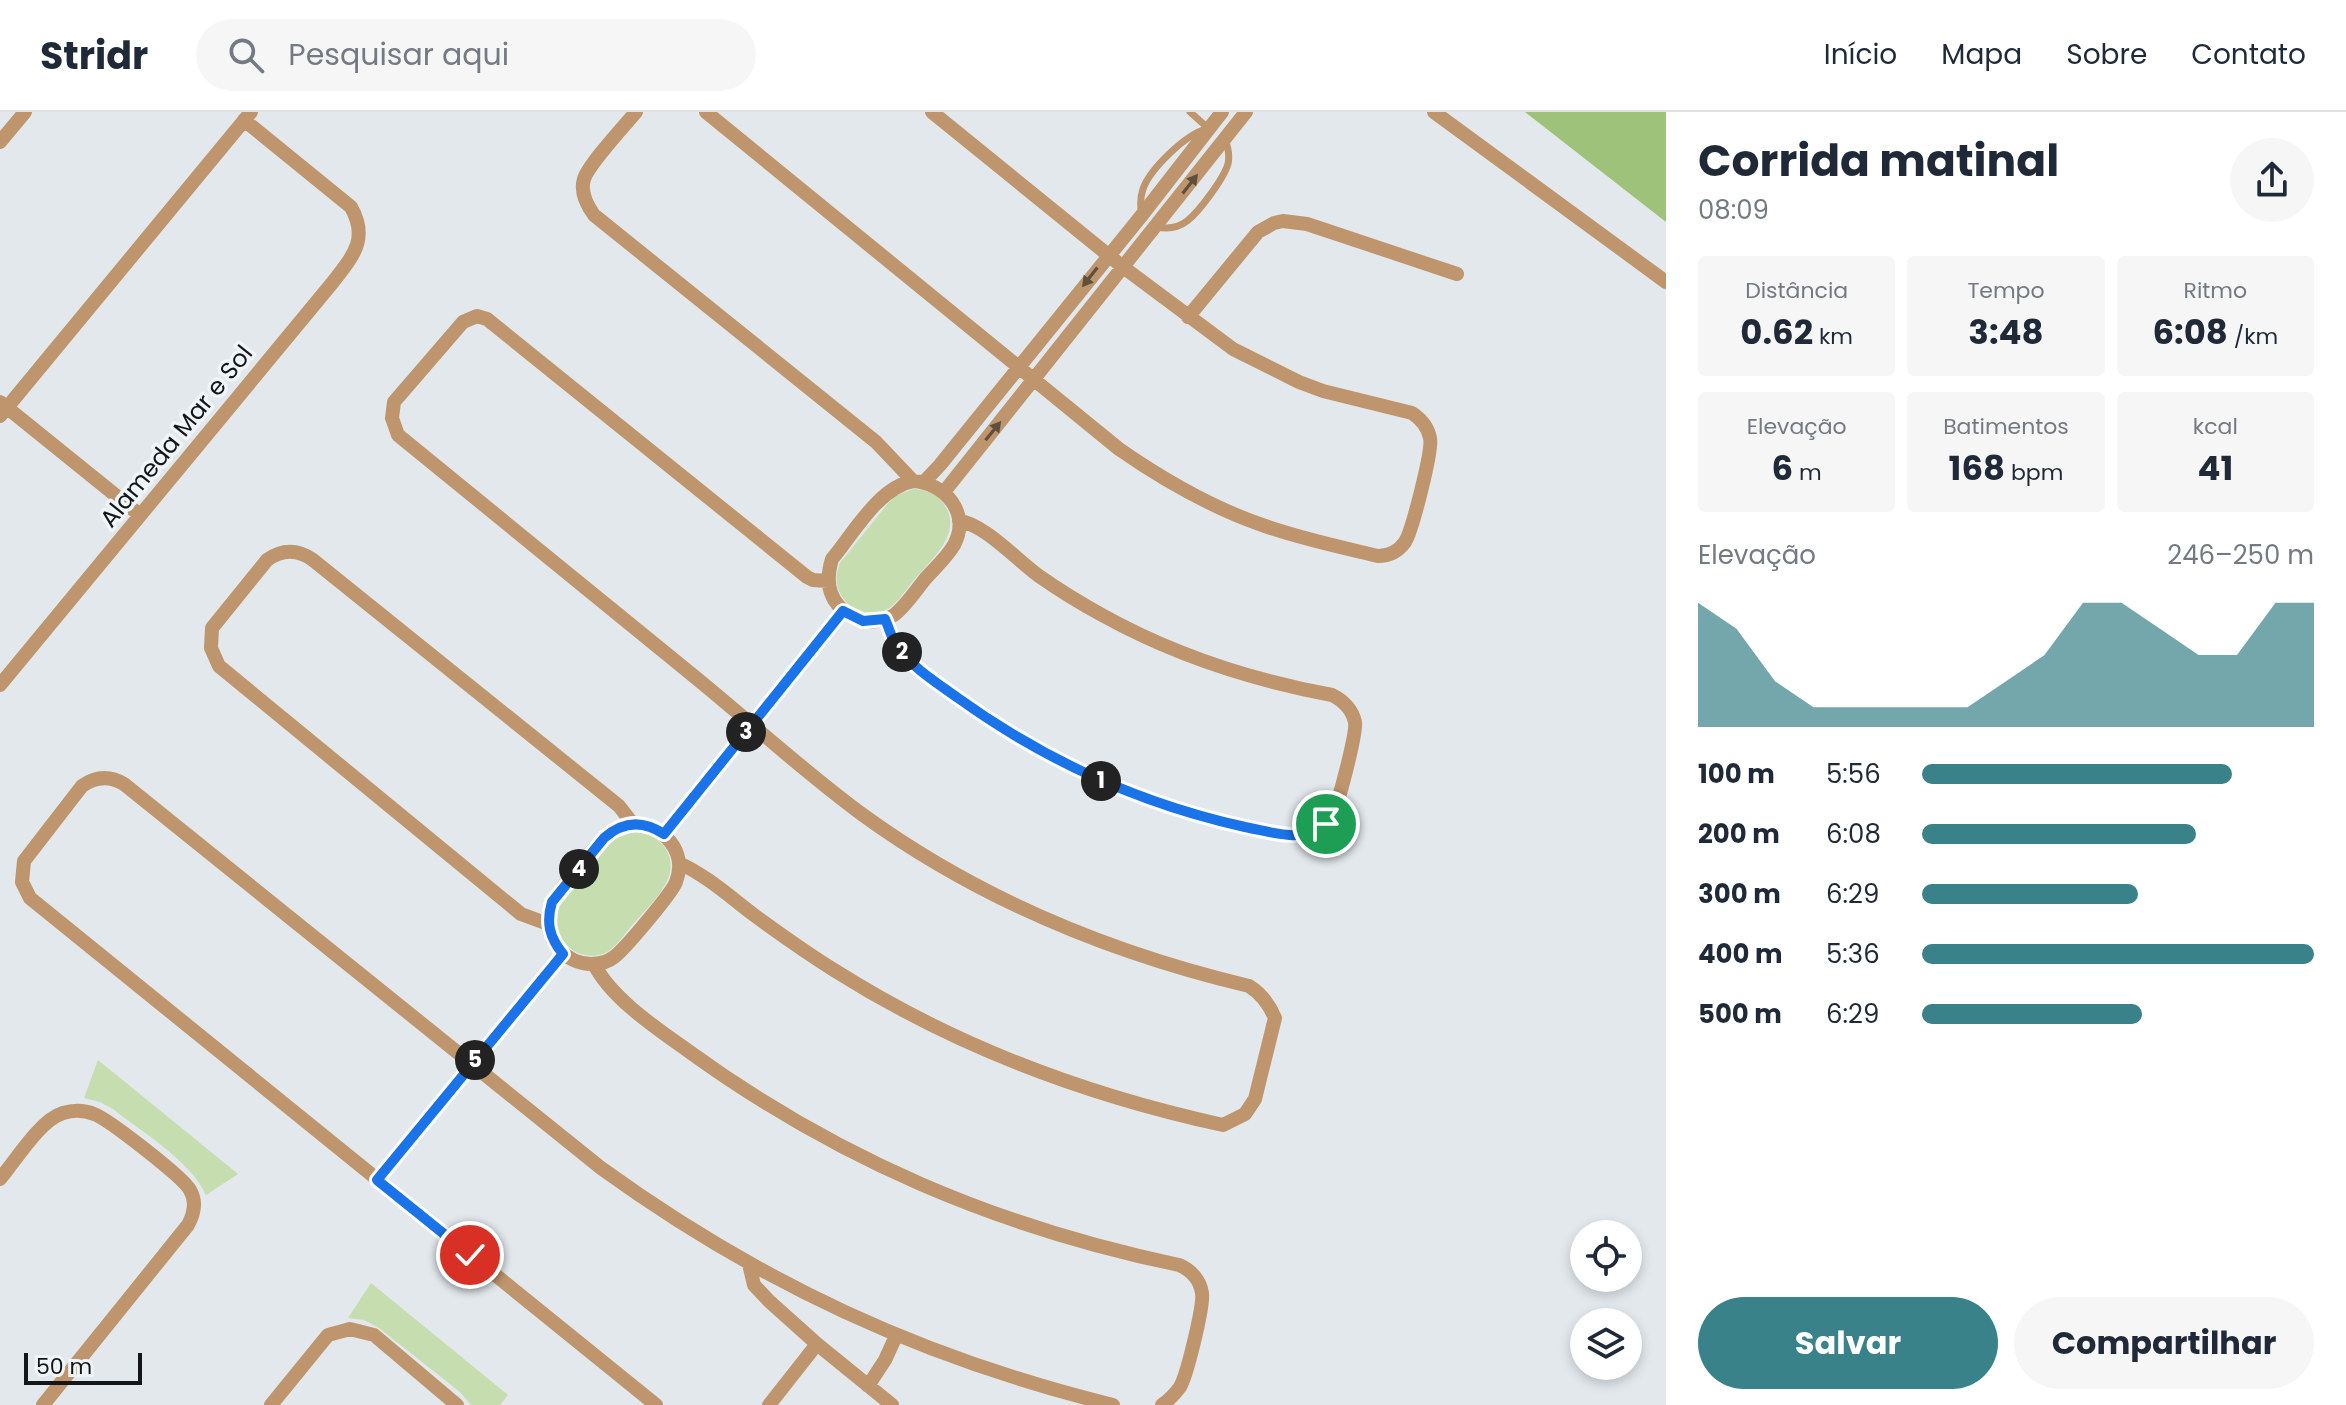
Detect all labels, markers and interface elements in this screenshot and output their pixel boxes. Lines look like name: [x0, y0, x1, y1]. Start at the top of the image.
search box: [196, 19, 756, 91]
text: Stridr: [40, 29, 148, 82]
icon: search: [224, 33, 268, 77]
text: Pesquisar aqui: [288, 33, 509, 76]
text: Início: [1824, 35, 1897, 74]
text: Mapa: [1941, 35, 2022, 74]
text: Sobre: [2066, 35, 2147, 74]
text: Contato: [2191, 35, 2306, 74]
text: Corrida matinal: [1698, 130, 2059, 191]
button: share: [2230, 138, 2314, 222]
one-way arrow: [1181, 174, 1198, 194]
text: 08:09: [1698, 192, 1769, 228]
one-way arrow: [1083, 267, 1099, 287]
text: Distância: [1745, 275, 1848, 306]
text: Tempo: [1967, 275, 2045, 306]
text: Ritmo: [2184, 275, 2247, 306]
text: 0.62: [1740, 308, 1813, 356]
text: 3:48: [1968, 308, 2044, 356]
text: 6:08: [2152, 308, 2228, 356]
text: km: [1813, 321, 1853, 352]
text: /km: [2228, 321, 2278, 352]
street label: Alameda Mar e Sol: [92, 338, 260, 534]
text: Elevação: [1747, 411, 1847, 442]
text: Batimentos: [1943, 411, 2069, 442]
text: kcal: [2193, 411, 2238, 442]
one-way arrow: [984, 420, 1001, 441]
text: 6: [1772, 444, 1793, 492]
text: 168: [1949, 444, 2005, 492]
text: 41: [2197, 444, 2233, 492]
text: m: [1793, 457, 1822, 488]
text: bpm: [2005, 457, 2063, 488]
text: Elevação: [1698, 537, 1816, 573]
text: 246–250 m: [2167, 537, 2314, 573]
pin: 2: [882, 632, 922, 672]
text: 2: [896, 636, 908, 667]
pin: 3: [726, 712, 766, 752]
text: 3: [739, 716, 753, 747]
text: 100 m: [1698, 756, 1775, 792]
text: 5:56: [1826, 756, 1881, 792]
pin: 1: [1081, 761, 1121, 801]
text: 1: [1097, 765, 1105, 796]
pin: [1292, 790, 1360, 858]
icon: arrive: [1304, 802, 1348, 846]
text: 200 m: [1698, 816, 1780, 852]
text: 6:08: [1826, 816, 1881, 852]
pin: 4: [559, 849, 599, 889]
text: 4: [572, 853, 586, 884]
text: 300 m: [1698, 876, 1781, 912]
text: 6:29: [1826, 876, 1879, 912]
text: 400 m: [1698, 936, 1783, 972]
text: 5:36: [1826, 936, 1880, 972]
text: 500 m: [1698, 996, 1782, 1032]
text: 6:29: [1826, 996, 1879, 1032]
pin: 5: [455, 1040, 495, 1080]
text: 5: [468, 1044, 482, 1075]
map controls: [1570, 1220, 1642, 1380]
button: locate: [1570, 1220, 1642, 1292]
pin: [436, 1221, 504, 1289]
icon: check: [448, 1233, 492, 1277]
button: Salvar: [1698, 1297, 1998, 1389]
button: Compartilhar: [2014, 1297, 2314, 1389]
button: layers: [1570, 1308, 1642, 1380]
scale bar: [24, 1349, 142, 1385]
text: 50 m: [36, 1351, 92, 1382]

